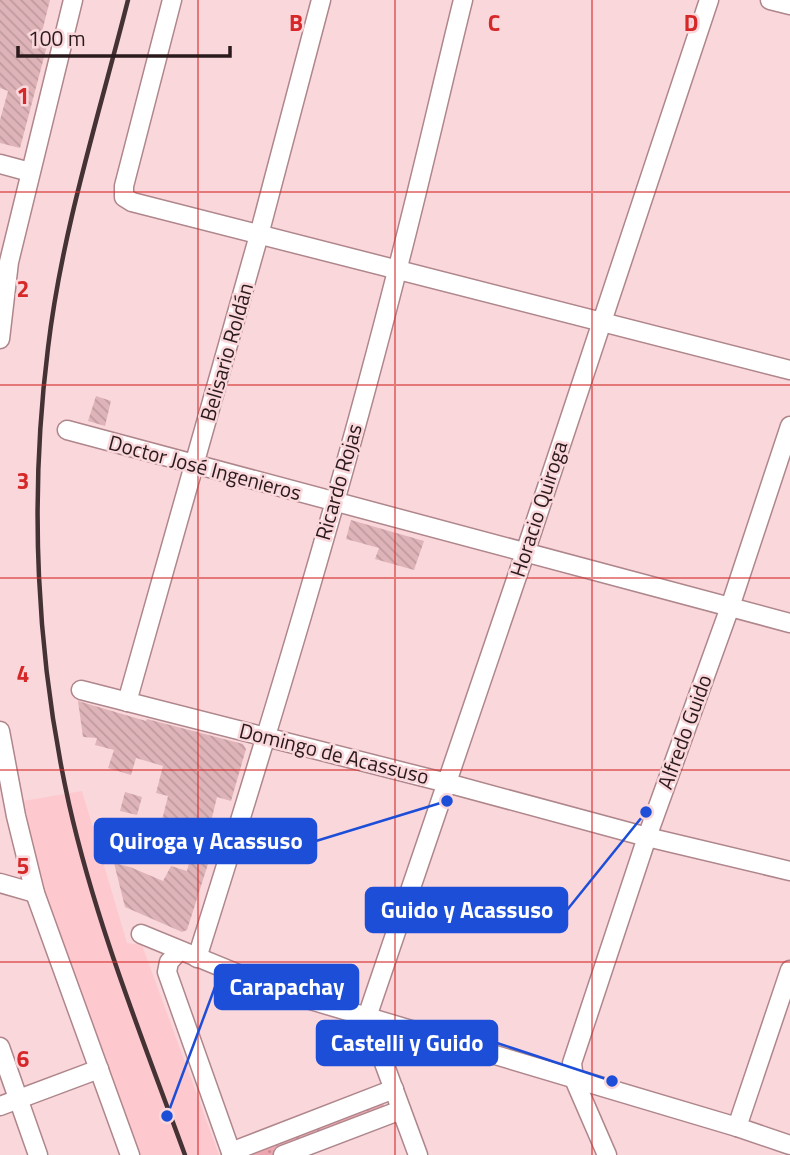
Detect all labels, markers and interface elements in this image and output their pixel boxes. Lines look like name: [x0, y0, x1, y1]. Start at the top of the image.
text: B: [289, 5, 303, 40]
text: C: [488, 5, 500, 40]
text: D: [684, 5, 698, 40]
scale bar: [18, 14, 229, 58]
text: 100 m: [28, 22, 85, 54]
text: 1: [17, 78, 29, 113]
text: 2: [17, 271, 29, 306]
street label: Belisario Roldán: [191, 279, 261, 425]
street label: Ricardo Rojas: [306, 420, 370, 544]
street label: Doctor José Ingenieros: [105, 426, 305, 508]
street label: Horacio Quiroga: [501, 436, 575, 581]
text: 3: [17, 463, 29, 498]
text: 4: [17, 656, 29, 691]
street label: Alfredo Guido: [649, 670, 720, 793]
street label: Domingo de Acassuso: [236, 714, 432, 792]
callout: Quiroga y Acassuso: [95, 819, 316, 863]
text: Quiroga y Acassuso: [109, 823, 303, 858]
text: 5: [17, 848, 29, 883]
callout: Guido y Acassuso: [366, 888, 567, 932]
text: Guido y Acassuso: [381, 892, 553, 927]
callout: Carapachay: [215, 965, 358, 1009]
text: Carapachay: [230, 969, 345, 1004]
callout: Castelli y Guido: [317, 1021, 497, 1065]
text: Castelli y Guido: [331, 1025, 483, 1060]
text: 6: [17, 1041, 30, 1076]

